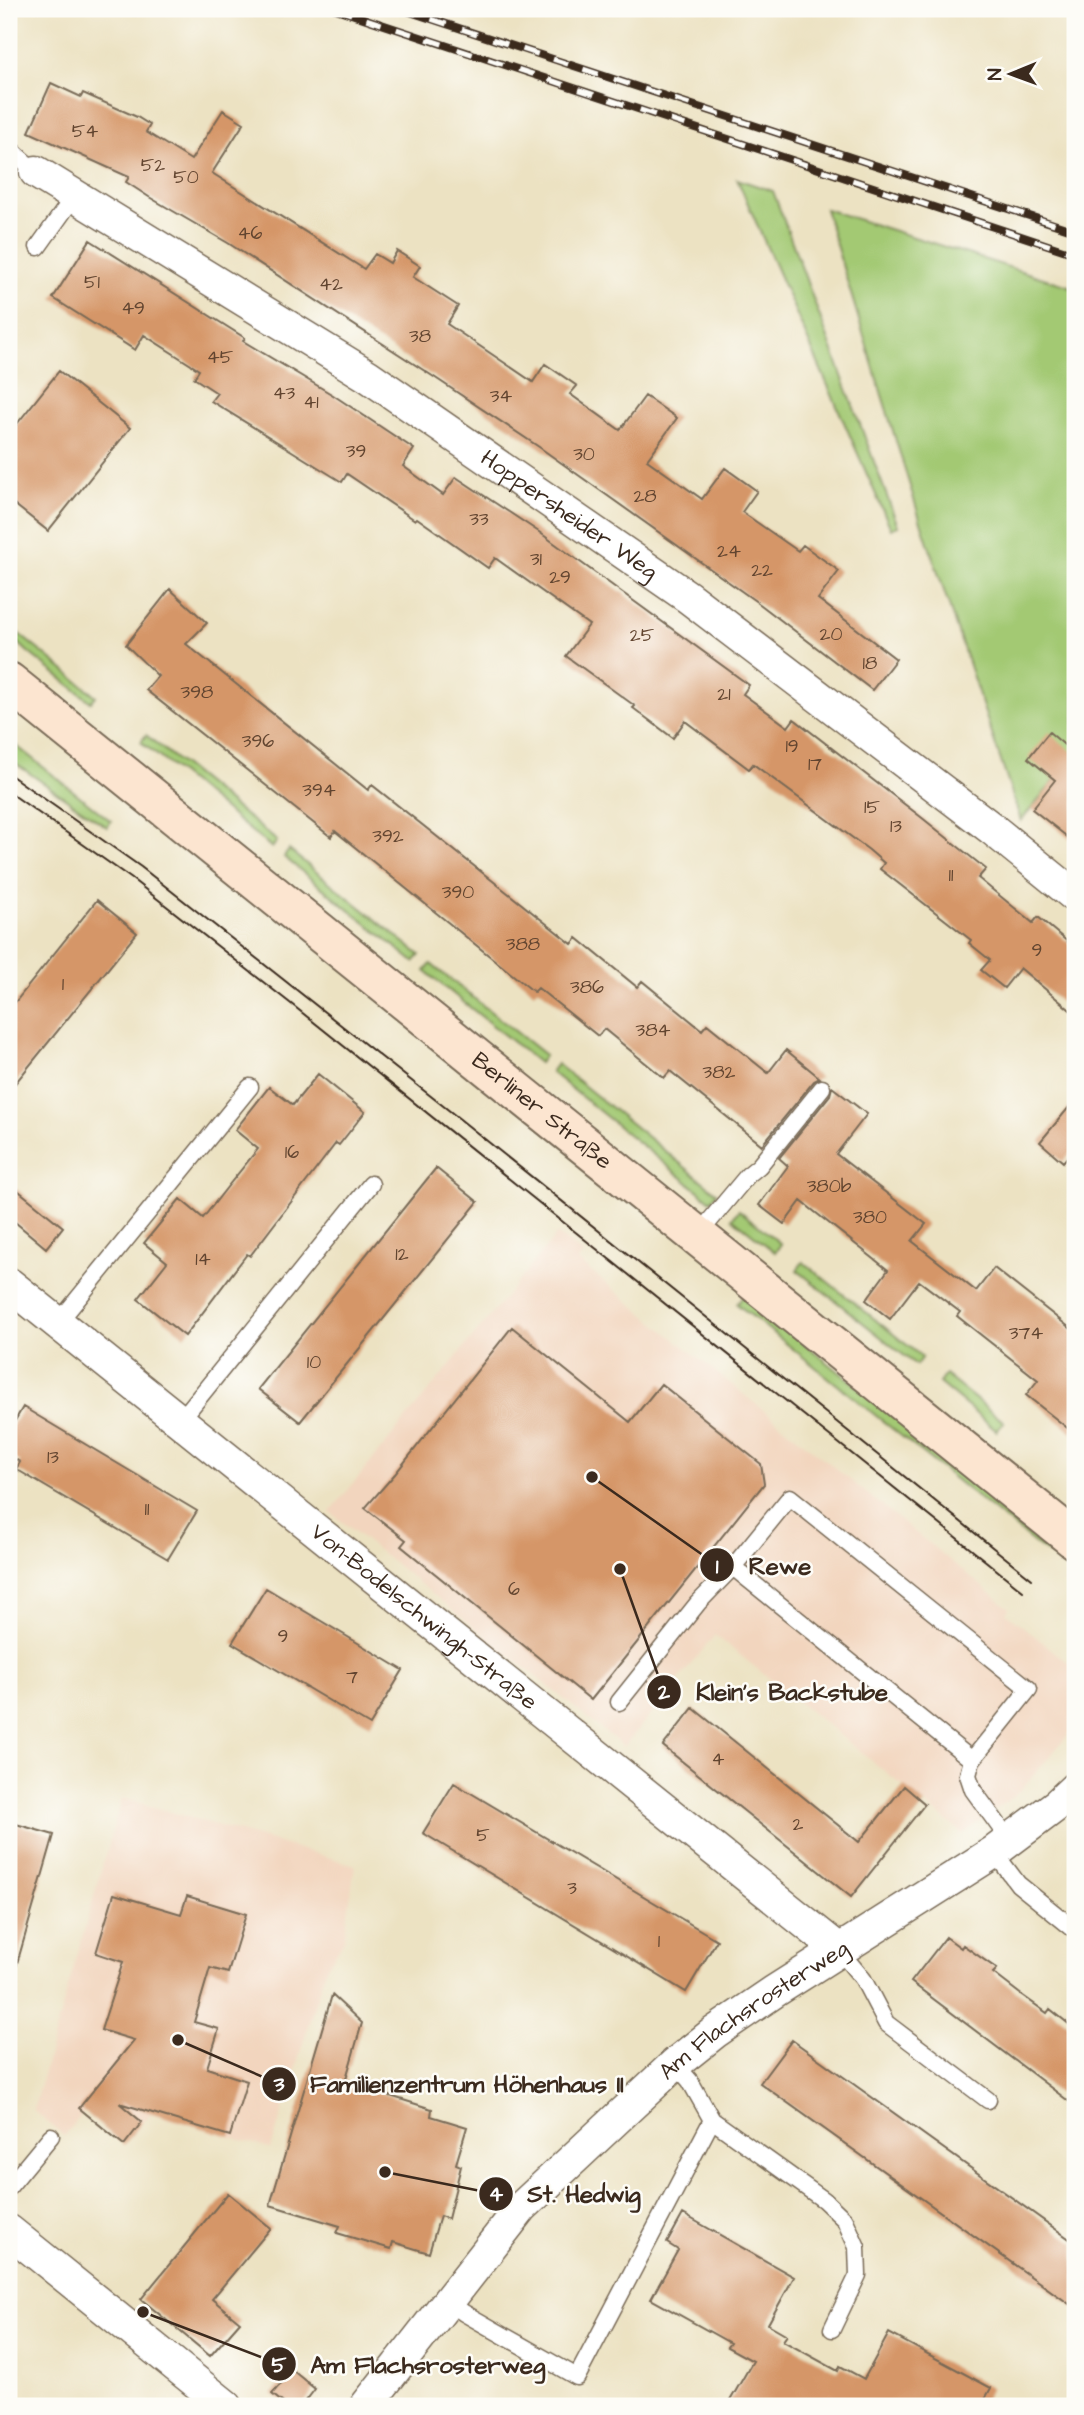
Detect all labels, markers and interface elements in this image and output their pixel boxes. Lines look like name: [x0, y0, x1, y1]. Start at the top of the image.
north arrow: [976, 38, 1046, 108]
text: N: [982, 68, 1009, 80]
house number: 54: [72, 118, 98, 145]
house number: 52: [141, 152, 165, 179]
house number: 50: [173, 164, 199, 191]
house number: 46: [238, 220, 263, 247]
house number: 51: [84, 269, 101, 296]
house number: 42: [319, 271, 343, 298]
house number: 49: [121, 295, 145, 322]
house number: 38: [409, 323, 431, 350]
house number: 45: [207, 344, 234, 371]
house number: 43: [273, 380, 296, 407]
house number: 34: [490, 383, 512, 410]
house number: 41: [303, 389, 319, 416]
house number: 39: [346, 438, 366, 465]
house number: 30: [573, 441, 595, 468]
street label: Hoppersheider Weg: [474, 442, 664, 588]
house number: 28: [633, 483, 657, 510]
house number: 33: [469, 506, 489, 533]
house number: 24: [717, 538, 741, 565]
house number: 31: [530, 546, 543, 573]
house number: 22: [751, 557, 773, 584]
house number: 29: [549, 564, 571, 591]
house number: 20: [820, 621, 842, 648]
house number: 25: [630, 622, 655, 649]
house number: 18: [863, 650, 877, 677]
house number: 398: [181, 679, 213, 706]
house number: 21: [717, 681, 731, 708]
house number: 396: [242, 728, 274, 755]
house number: 19: [785, 733, 799, 760]
house number: 17: [808, 751, 822, 778]
house number: 394: [302, 777, 336, 804]
house number: 15: [864, 794, 880, 821]
house number: 13: [890, 813, 902, 840]
house number: 392: [372, 823, 404, 850]
house number: 11: [949, 862, 954, 889]
house number: 390: [442, 879, 474, 906]
house number: 388: [506, 931, 540, 958]
house number: 9: [1032, 937, 1042, 964]
house number: 1: [62, 971, 65, 998]
house number: 386: [570, 974, 604, 1001]
house number: 384: [636, 1017, 671, 1044]
street label: Berliner Straße: [465, 1045, 619, 1177]
house number: 382: [703, 1059, 736, 1086]
house number: 16: [285, 1139, 299, 1166]
house number: 380b: [807, 1173, 852, 1200]
house number: 380: [853, 1204, 887, 1231]
house number: 12: [395, 1241, 409, 1268]
house number: 14: [195, 1246, 211, 1273]
house number: 374: [1009, 1320, 1043, 1347]
house number: 10: [307, 1349, 321, 1376]
house number: 13: [47, 1444, 59, 1471]
house number: 11: [145, 1496, 150, 1523]
street label: Von-Bodelschwingh-Straße: [304, 1516, 544, 1718]
callout: Rewe: [700, 1543, 825, 1588]
text: Rewe: [749, 1550, 811, 1584]
text: 1: [716, 1552, 719, 1581]
house number: 6: [508, 1576, 520, 1603]
house number: 9: [278, 1623, 288, 1650]
house number: 7: [346, 1664, 358, 1691]
callout: Klein's Backstube: [647, 1669, 902, 1714]
text: Klein's Backstube: [696, 1676, 888, 1710]
text: 2: [657, 1678, 671, 1707]
house number: 4: [712, 1746, 725, 1773]
house number: 2: [793, 1811, 804, 1838]
house number: 5: [476, 1822, 490, 1849]
house number: 3: [567, 1875, 577, 1902]
house number: 1: [658, 1928, 661, 1955]
street label: Am Flachsrosterweg: [652, 1932, 856, 2087]
callout: Familienzentrum Höhenhaus II: [261, 2061, 638, 2106]
text: Familienzentrum Höhenhaus II: [310, 2068, 624, 2102]
text: 3: [273, 2070, 285, 2099]
callout: St. Hedwig: [478, 2172, 655, 2217]
text: St. Hedwig: [526, 2178, 641, 2213]
text: 4: [489, 2180, 504, 2209]
callout: Am Flachsrosterweg: [261, 2342, 559, 2387]
text: Am Flachsrosterweg: [311, 2349, 546, 2384]
text: 5: [272, 2351, 288, 2380]

